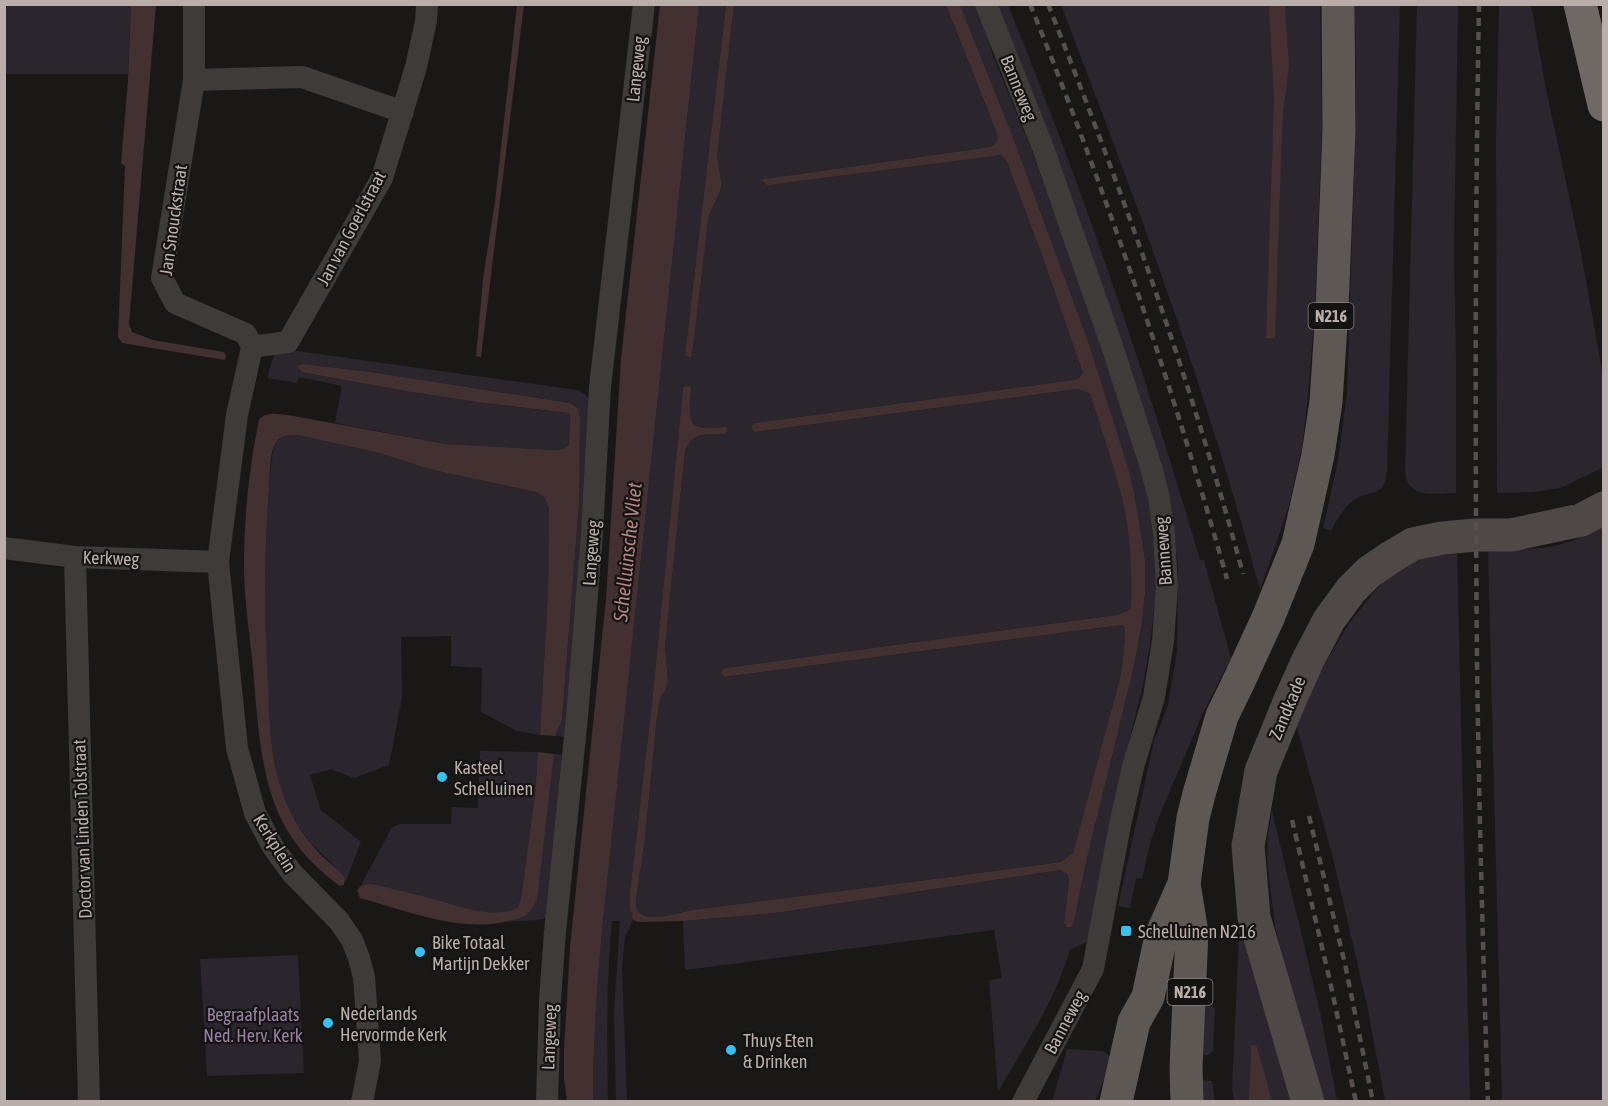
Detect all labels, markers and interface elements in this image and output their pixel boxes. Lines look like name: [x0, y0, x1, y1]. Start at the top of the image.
street label: Langeweg: [622, 35, 650, 103]
street label: Banneweg: [996, 52, 1042, 124]
street label: Jan Snouckstraat: [155, 163, 191, 277]
street label: Jan van Goerlstraat: [312, 167, 390, 289]
road number: N216: [1308, 303, 1354, 329]
water label: Schelluinsche Vliet: [608, 481, 646, 624]
street label: Banneweg: [1150, 516, 1176, 586]
street label: Langeweg: [578, 519, 604, 587]
street label: Kerkweg: [82, 547, 140, 569]
street label: Zandkade: [1264, 673, 1310, 743]
street label: Doctor van Linden Tolstraat: [68, 739, 96, 919]
place label: Kasteel Schelluinen: [454, 757, 533, 799]
marker: Kasteel Schelluinen: [435, 770, 449, 784]
street label: Kerkplein: [249, 810, 301, 876]
place label: Schelluinen N216: [1138, 921, 1256, 942]
marker: Schelluinen N216: [1119, 924, 1133, 938]
place label: Bike Totaal Martijn Dekker: [432, 932, 530, 974]
marker: Bike Totaal Martijn Dekker: [413, 945, 427, 959]
road number: N216: [1168, 979, 1212, 1005]
street label: Banneweg: [1040, 986, 1091, 1057]
place label: Nederlands Hervormde Kerk: [340, 1003, 447, 1045]
street label: Langeweg: [537, 1003, 561, 1070]
park label: Begraafplaats Ned. Herv. Kerk: [203, 1004, 303, 1046]
marker: Nederlands Hervormde Kerk: [321, 1016, 335, 1030]
place label: Thuys Eten & Drinken: [743, 1030, 814, 1072]
marker: Thuys Eten & Drinken: [724, 1043, 738, 1057]

